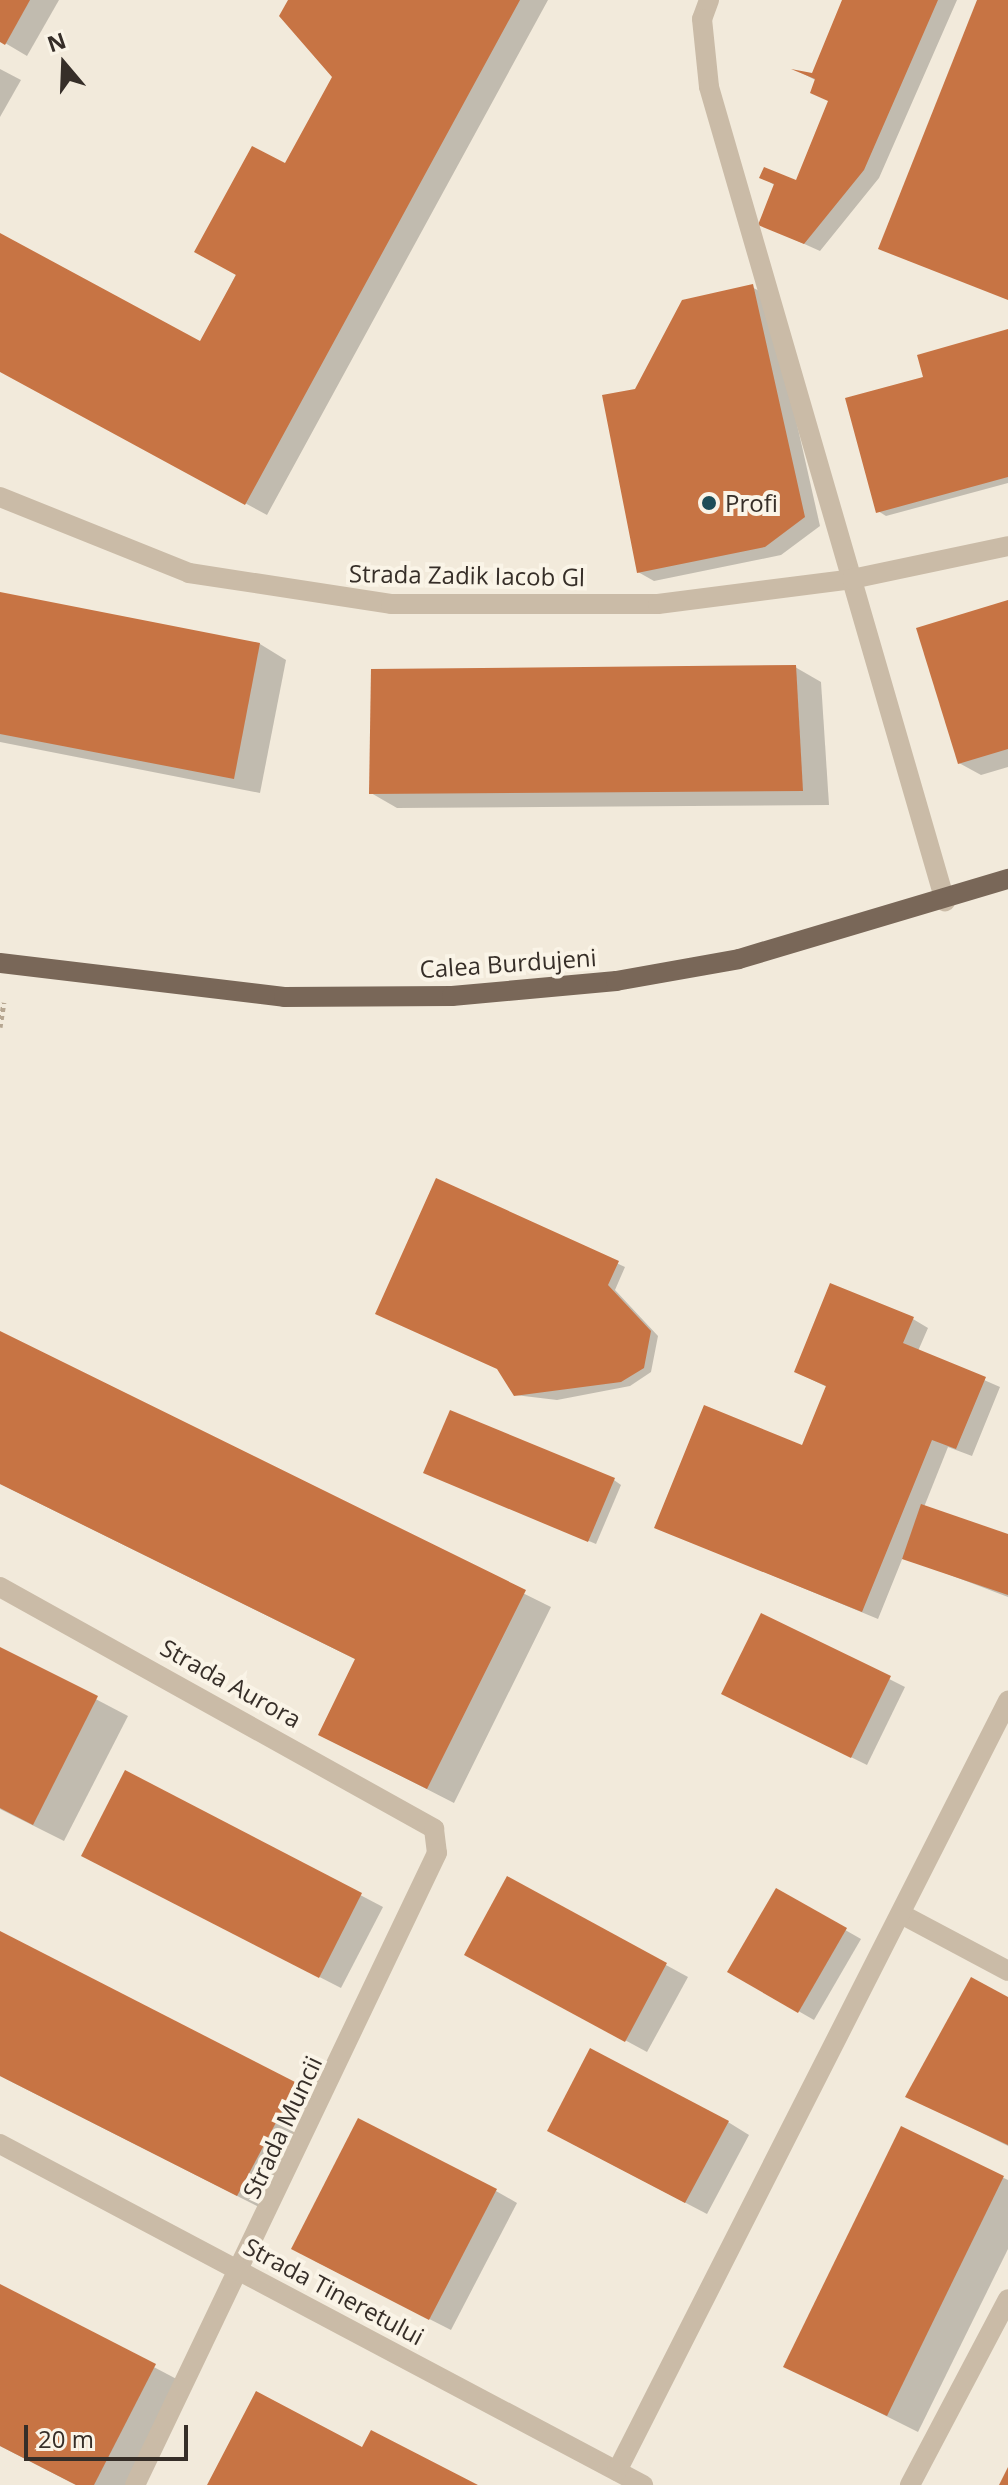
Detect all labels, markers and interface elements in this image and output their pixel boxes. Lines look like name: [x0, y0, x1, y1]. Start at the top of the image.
north arrow: [24, 24, 104, 104]
text: N: [43, 24, 70, 58]
place label: Profi: [725, 489, 778, 517]
marker: Profi: [700, 494, 718, 512]
street label: Strada Zadik Iacob Gl: [349, 559, 585, 591]
street label: Calea Burdujeni: [419, 942, 597, 984]
street label: Strada Aurora: [156, 1632, 306, 1734]
street label: Strada Muncii: [236, 2051, 328, 2203]
street label: Strada Tineretului: [239, 2231, 429, 2351]
scale bar: [28, 2409, 192, 2459]
text: 20 m: [38, 2422, 94, 2455]

